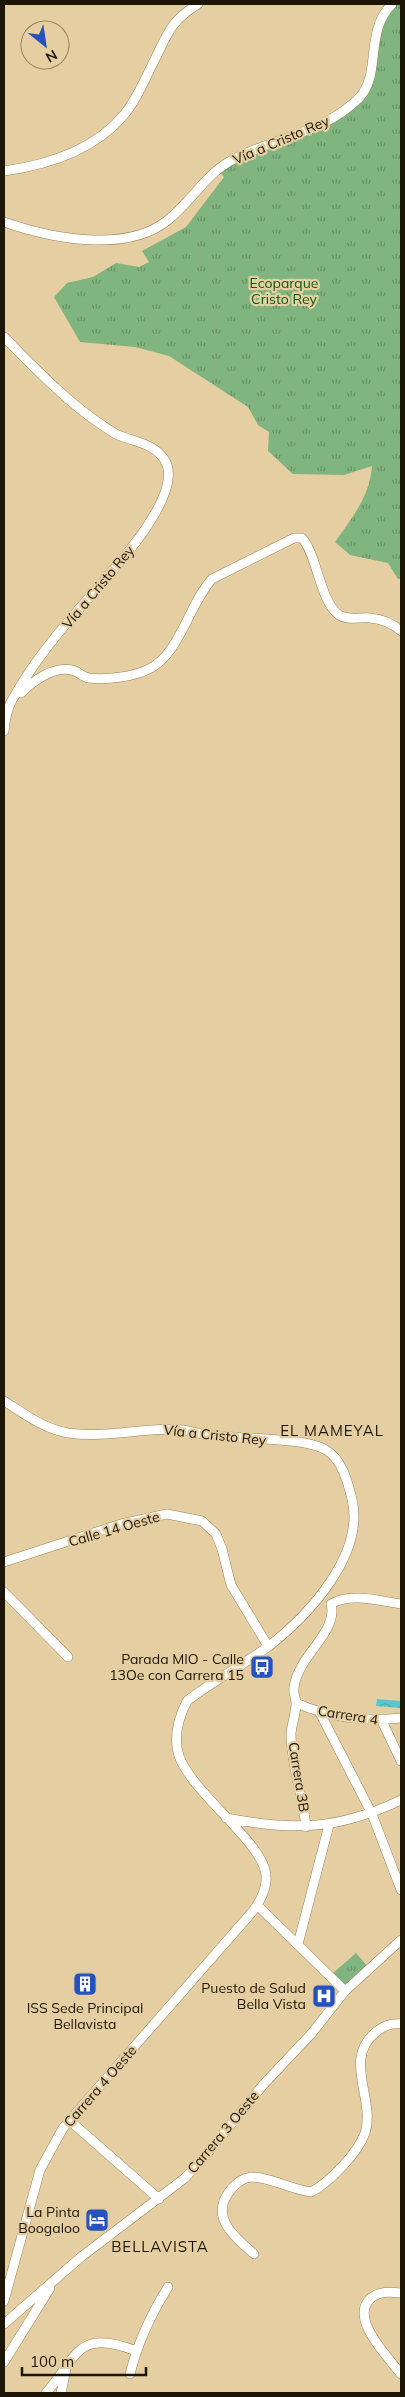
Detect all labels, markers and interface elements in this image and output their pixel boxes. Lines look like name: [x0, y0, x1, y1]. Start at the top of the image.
north arrow: [20, 20, 70, 70]
text: N: [42, 46, 61, 67]
street label: Vía a Cristo Rey: [230, 111, 332, 168]
park label: Ecoparque Cristo Rey: [250, 274, 318, 308]
street label: Vía a Cristo Rey: [58, 541, 138, 632]
street label: Vía a Cristo Rey: [163, 1421, 268, 1449]
district label: EL MAMEYAL: [280, 1421, 384, 1440]
street label: Calle 14 Oeste: [66, 1507, 162, 1551]
place label: Parada MIO - Calle 13Oe con Carrera 15: [109, 1650, 244, 1684]
bus stop icon: Parada MIO - Calle 13Oe con Carrera 15: [249, 1654, 275, 1680]
street label: Carrera 4: [317, 1701, 380, 1729]
street label: Carrera 3B: [285, 1741, 313, 1813]
building icon: ISS Sede Principal Bellavista: [72, 1971, 98, 1997]
place label: Puesto de Salud Bella Vista: [201, 1979, 306, 2013]
hospital icon: Puesto de Salud Bella Vista: [311, 1983, 337, 2009]
place label: ISS Sede Principal Bellavista: [27, 1999, 143, 2033]
street label: Carrera 4 Oeste: [60, 2041, 140, 2131]
street label: Carrera 3 Oeste: [183, 2087, 263, 2177]
place label: La Pinta Boogaloo: [18, 2203, 80, 2237]
hotel icon: La Pinta Boogaloo: [84, 2207, 110, 2233]
district label: BELLAVISTA: [111, 2237, 209, 2256]
scale bar: [22, 2344, 146, 2376]
text: 100 m: [30, 2352, 74, 2371]

